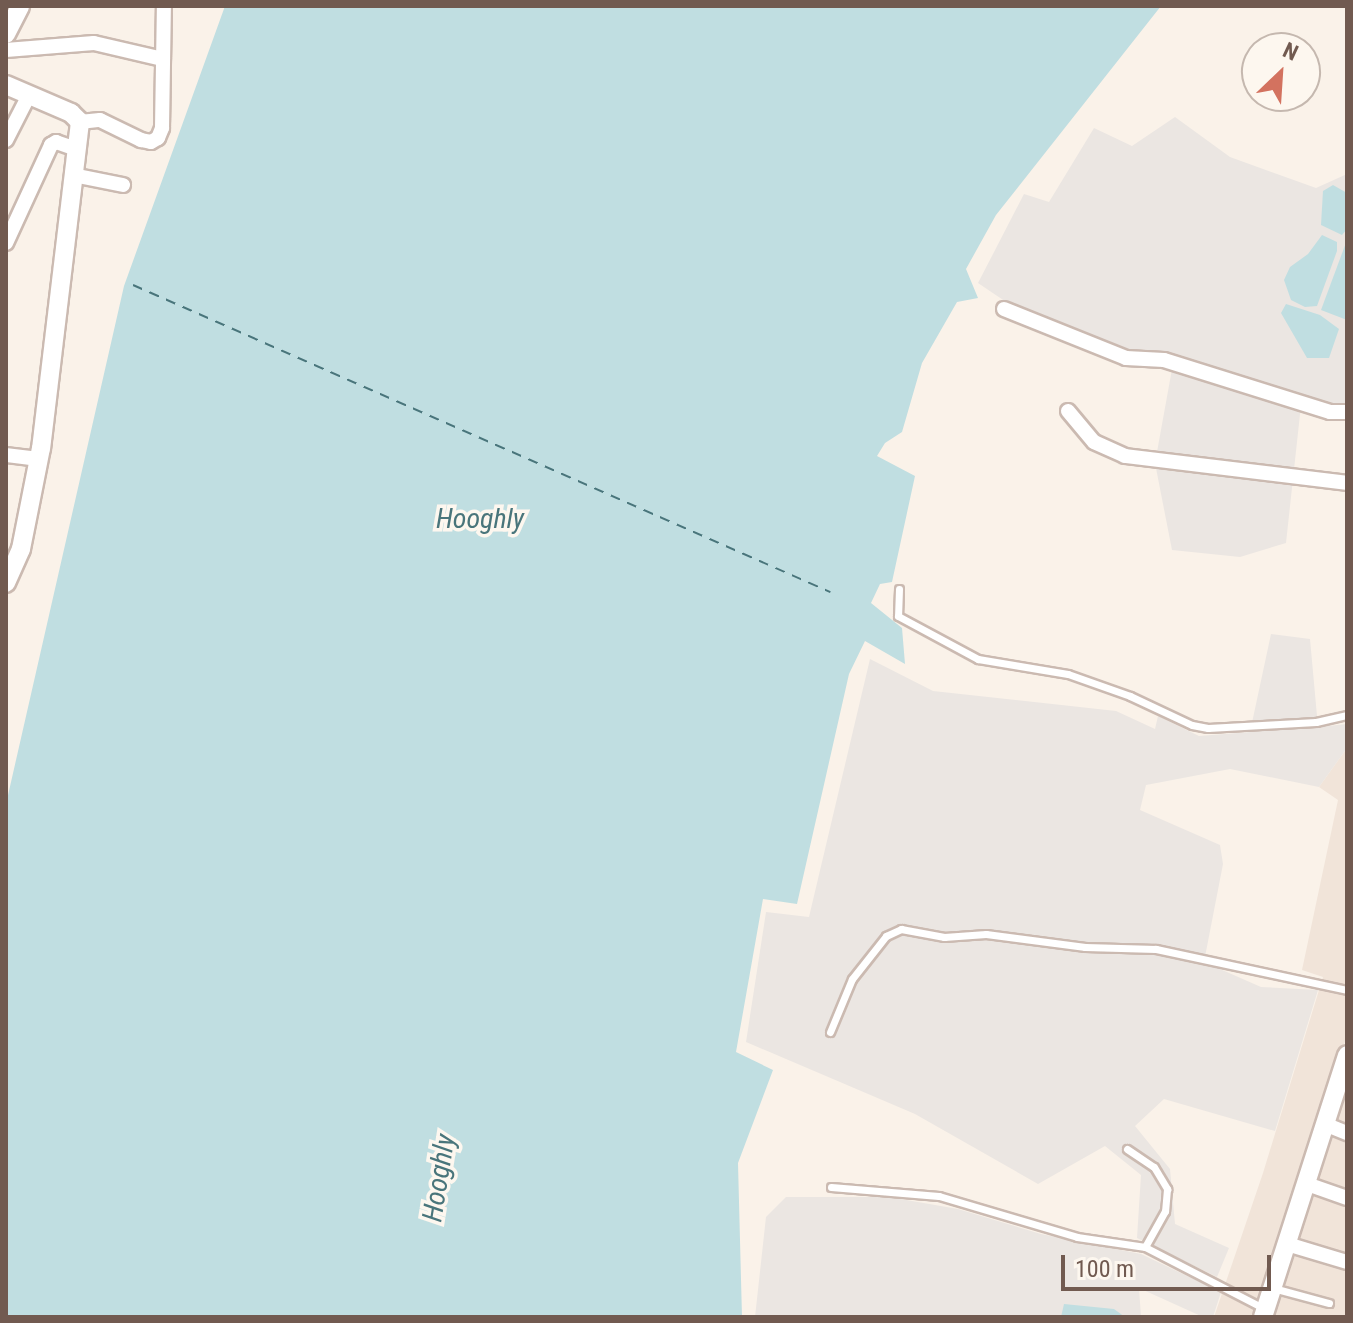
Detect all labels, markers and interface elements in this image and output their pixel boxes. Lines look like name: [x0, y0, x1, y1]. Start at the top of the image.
north arrow: [1241, 32, 1321, 112]
text: N: [1279, 37, 1302, 66]
water label: Hooghly: [436, 502, 524, 536]
water label: Hooghly: [416, 1132, 462, 1224]
scale bar: [1065, 1239, 1275, 1289]
text: 100 m: [1075, 1255, 1134, 1283]

